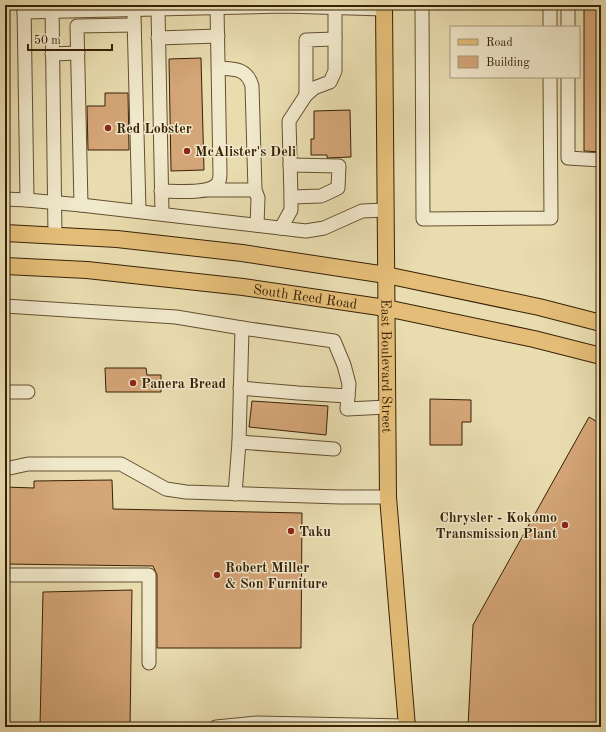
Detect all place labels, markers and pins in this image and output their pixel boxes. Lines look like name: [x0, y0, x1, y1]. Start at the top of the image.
place label: Red Lobster: [116, 122, 192, 136]
marker: Red Lobster: [103, 123, 113, 133]
place label: McAlister's Deli: [195, 145, 296, 159]
marker: McAlister's Deli: [182, 146, 192, 156]
place label: Panera Bread: [141, 377, 227, 391]
marker: Panera Bread: [128, 378, 138, 388]
place label: Chrysler - Kokomo Transmission Plant: [436, 511, 557, 541]
marker: Chrysler - Kokomo Transmission Plant: [560, 520, 570, 530]
place label: Taku: [299, 525, 331, 539]
marker: Taku: [286, 526, 296, 536]
place label: Robert Miller & Son Furniture: [225, 561, 328, 591]
marker: Robert Miller & Son Furniture: [212, 570, 222, 580]

